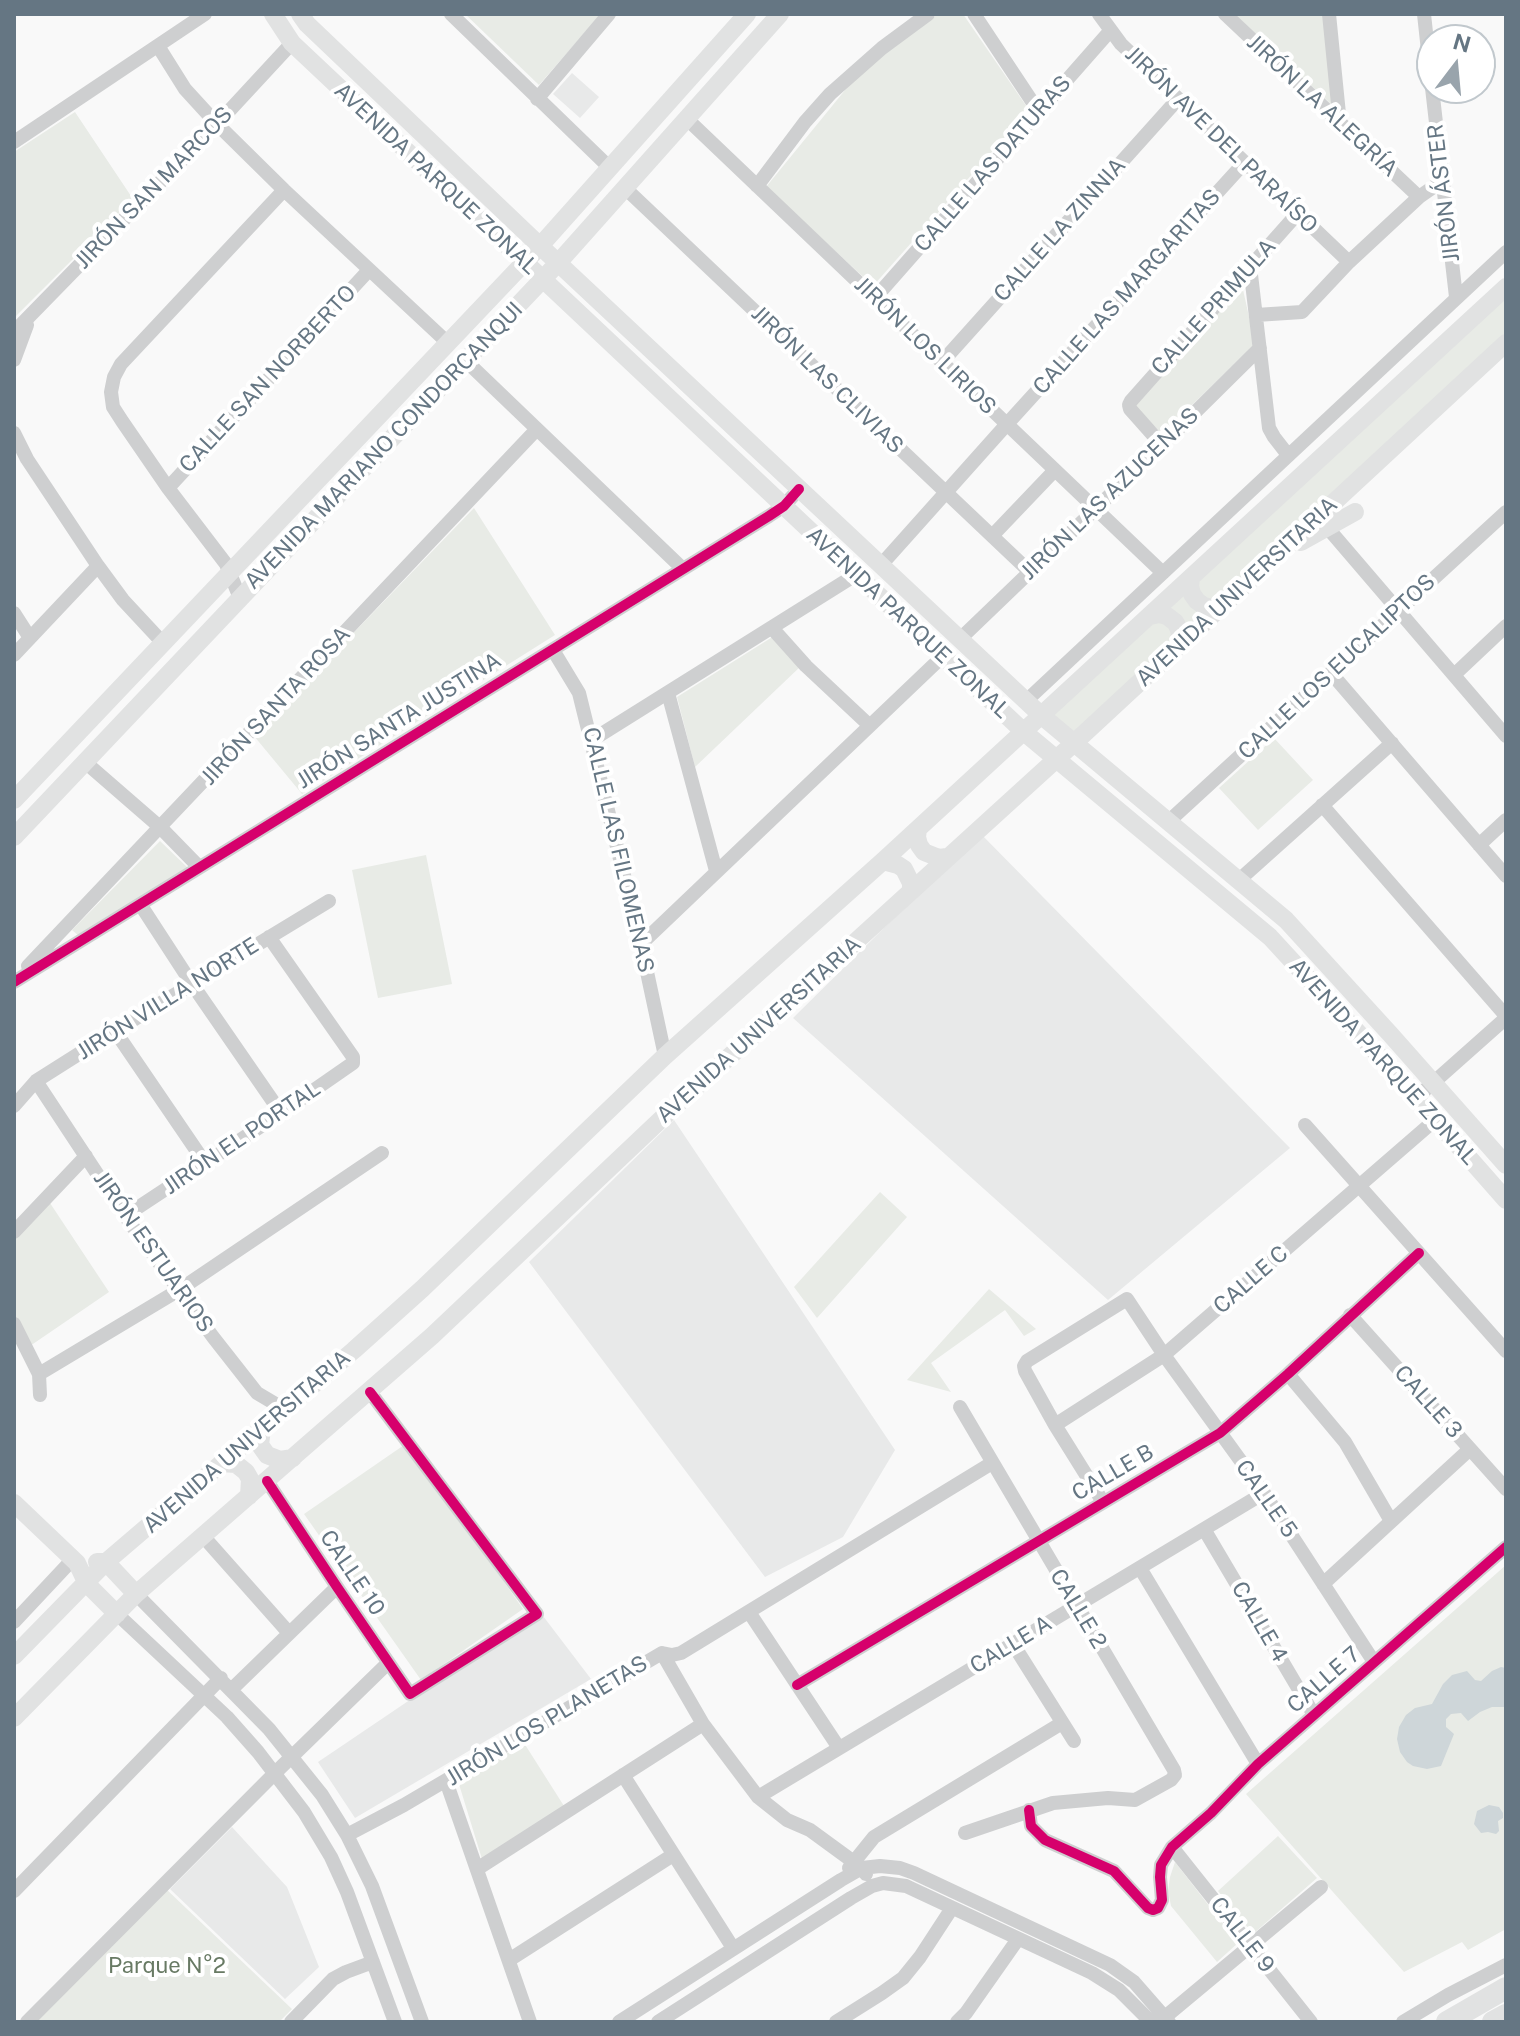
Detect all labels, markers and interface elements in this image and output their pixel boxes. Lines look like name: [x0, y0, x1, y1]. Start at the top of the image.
north arrow: [1416, 24, 1496, 104]
text: N: [1450, 28, 1474, 58]
street label: JIRÓN LA ALEGRÍA: [1241, 29, 1403, 183]
street label: JIRÓN AVE DEL PARAÍSO: [1119, 41, 1323, 239]
street label: CALLE LAS DATURAS: [909, 70, 1077, 258]
street label: AVENIDA PARQUE ZONAL: [329, 78, 543, 280]
street label: JIRÓN SAN MARCOS: [70, 101, 238, 275]
street label: JIRÓN ÁSTER: [1422, 122, 1466, 264]
street label: CALLE LA ZINNIA: [989, 153, 1131, 307]
street label: CALLE LAS MARGARITAS: [1028, 184, 1226, 400]
street label: CALLE PRIMULA: [1146, 234, 1282, 380]
street label: JIRÓN LOS LIRIOS: [849, 272, 1001, 420]
street label: CALLE SAN NORBERTO: [174, 280, 362, 478]
street label: AVENIDA MARIANO CONDORCANQUI: [239, 297, 529, 595]
street label: JIRÓN LAS CLIVIAS: [746, 301, 908, 459]
street label: JIRÓN LAS AZUCENAS: [1016, 402, 1204, 586]
street label: AVENIDA UNIVERSITARIA: [1131, 492, 1343, 692]
street label: AVENIDA PARQUE ZONAL: [801, 522, 1015, 724]
street label: CALLE LOS EUCALIPTOS: [1233, 569, 1441, 765]
street label: JIRÓN SANTA ROSA: [196, 621, 356, 791]
street label: JIRÓN SANTA JUSTINA: [292, 647, 506, 795]
street label: CALLE LAS FILOMENAS: [577, 725, 659, 975]
street label: AVENIDA UNIVERSITARIA: [651, 931, 867, 1129]
street label: JIRÓN VILLA NORTE: [72, 932, 264, 1066]
street label: AVENIDA PARQUE ZONAL: [1283, 953, 1483, 1171]
street label: JIRÓN EL PORTAL: [158, 1076, 326, 1200]
street label: JIRÓN ESTUARIOS: [87, 1166, 219, 1338]
street label: CALLE C: [1208, 1241, 1294, 1319]
street label: AVENIDA UNIVERSITARIA: [138, 1345, 356, 1539]
street label: CALLE 3: [1389, 1360, 1467, 1444]
street label: CALLE B: [1068, 1439, 1158, 1507]
street label: CALLE 5: [1230, 1455, 1302, 1543]
street label: CALLE 10: [314, 1525, 390, 1621]
street label: CALLE 2: [1044, 1564, 1112, 1654]
street label: CALLE 4: [1225, 1577, 1293, 1667]
street label: CALLE A: [965, 1610, 1057, 1680]
street label: CALLE 7: [1282, 1641, 1366, 1719]
street label: JIRÓN LOS PLANETAS: [441, 1650, 653, 1792]
street label: CALLE 9: [1204, 1892, 1280, 1978]
park label: Parque N°2: [108, 1953, 226, 1979]

